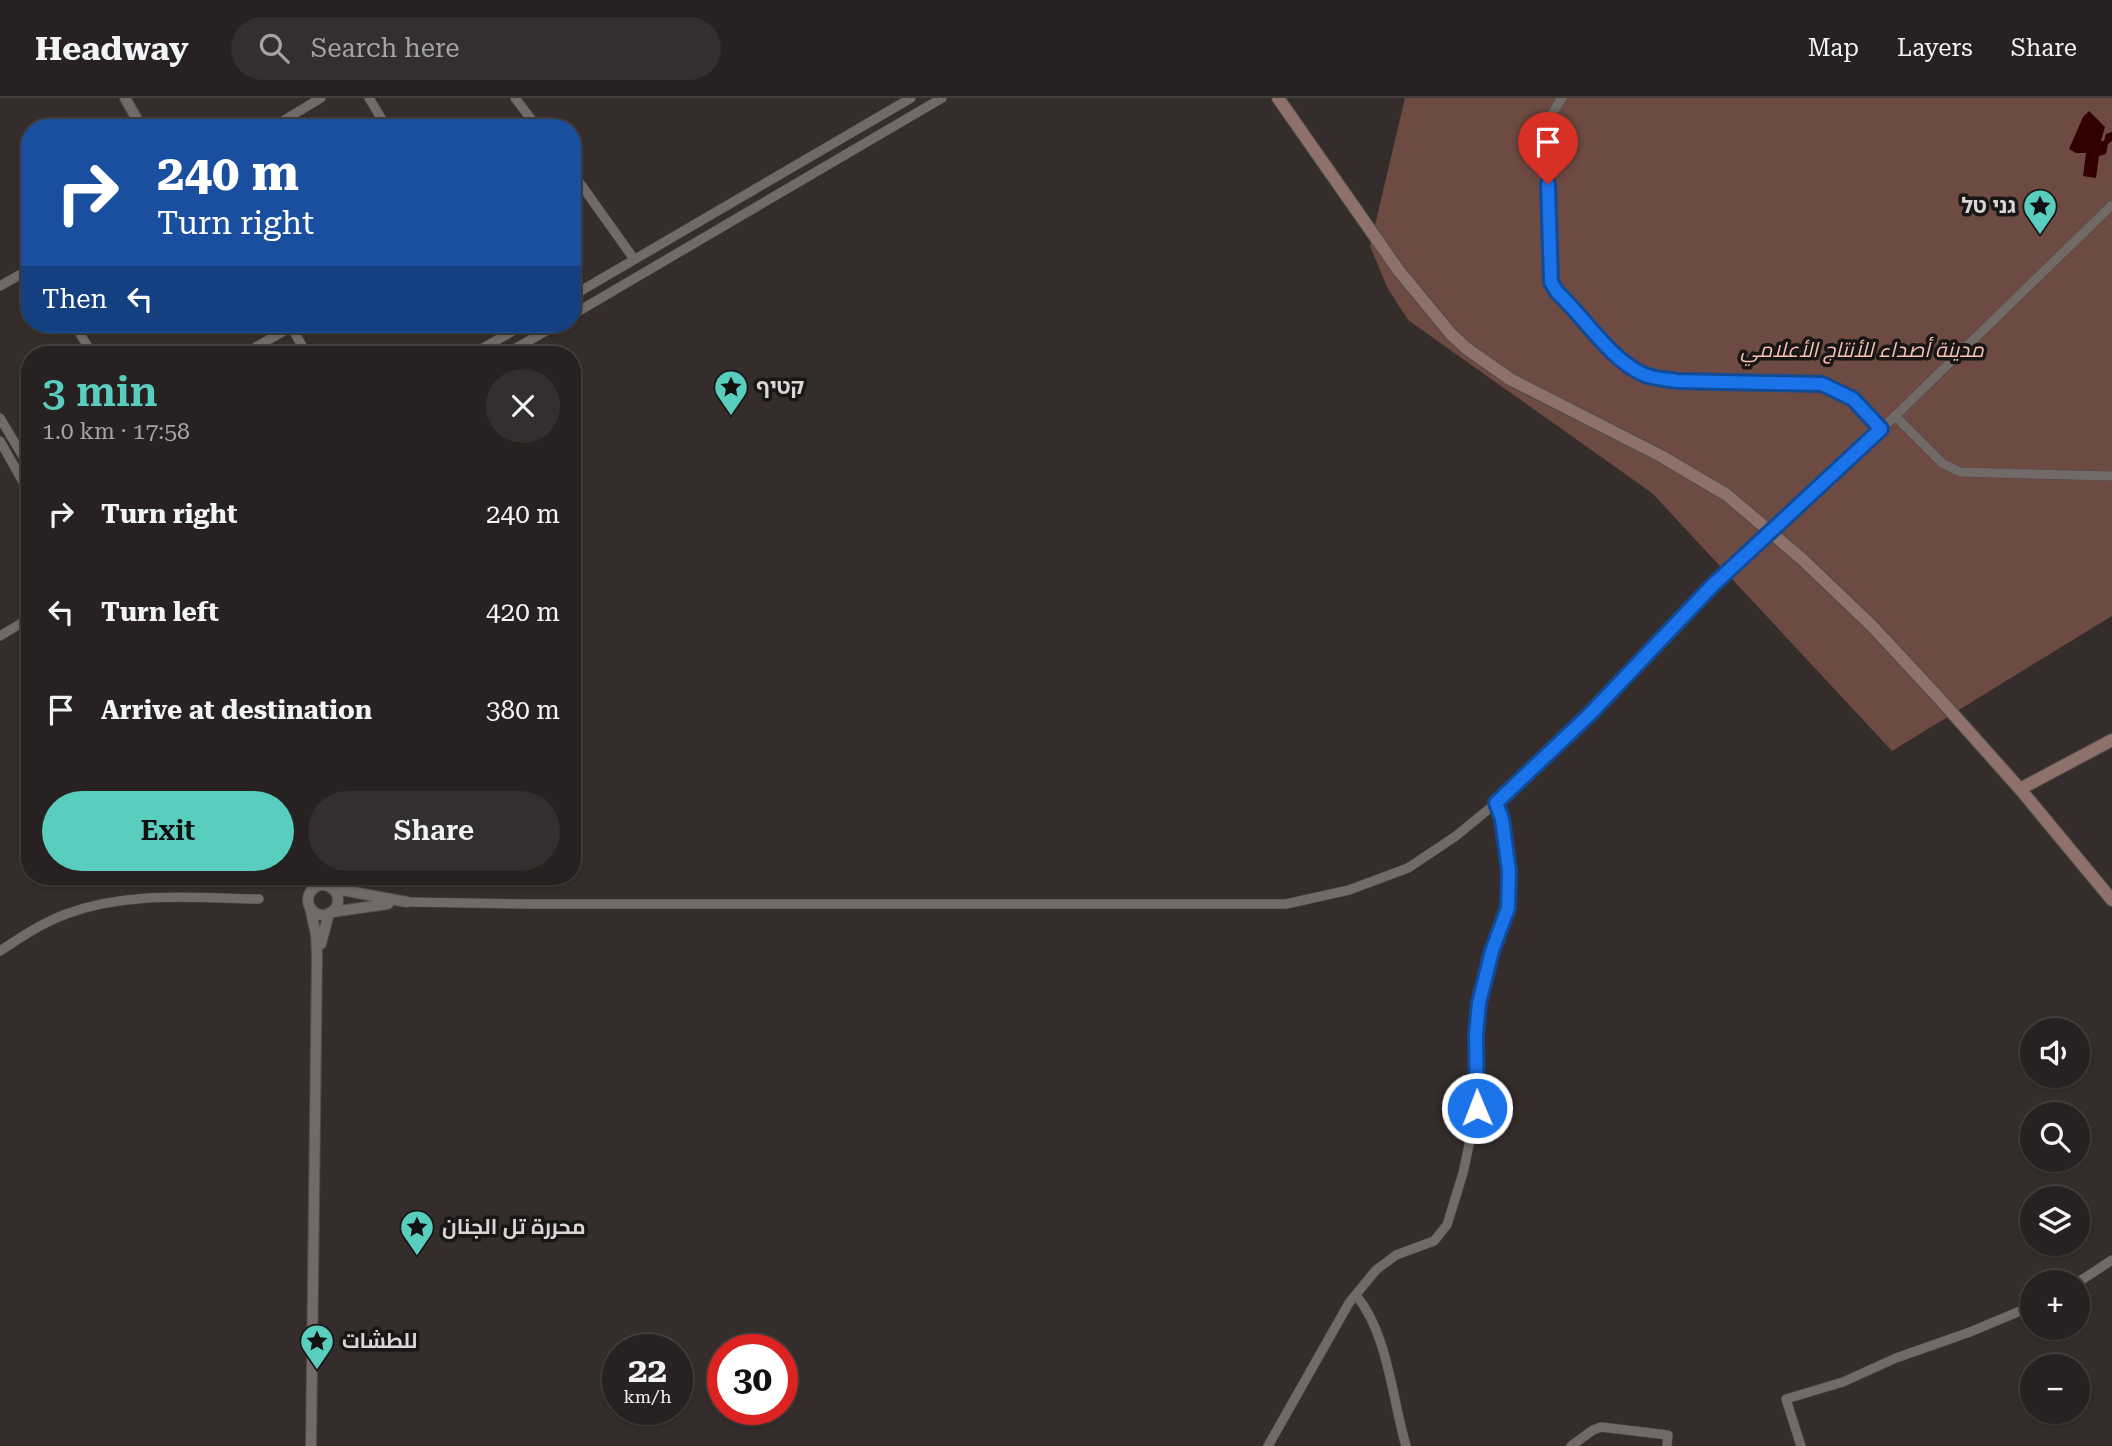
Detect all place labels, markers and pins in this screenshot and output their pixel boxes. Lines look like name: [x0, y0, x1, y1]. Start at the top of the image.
pin: [1518, 112, 1578, 184]
place icon: גני טל: [2021, 187, 2059, 236]
place label: גני טל: [1961, 194, 2016, 218]
place icon: קטיף: [712, 368, 750, 417]
place label: קטיף: [756, 375, 805, 399]
place icon: محررة تل الجنان: [398, 1208, 436, 1257]
place label: محررة تل الجنان: [442, 1215, 586, 1239]
place icon: للطشات: [298, 1322, 336, 1371]
place label: للطشات: [342, 1329, 417, 1353]

